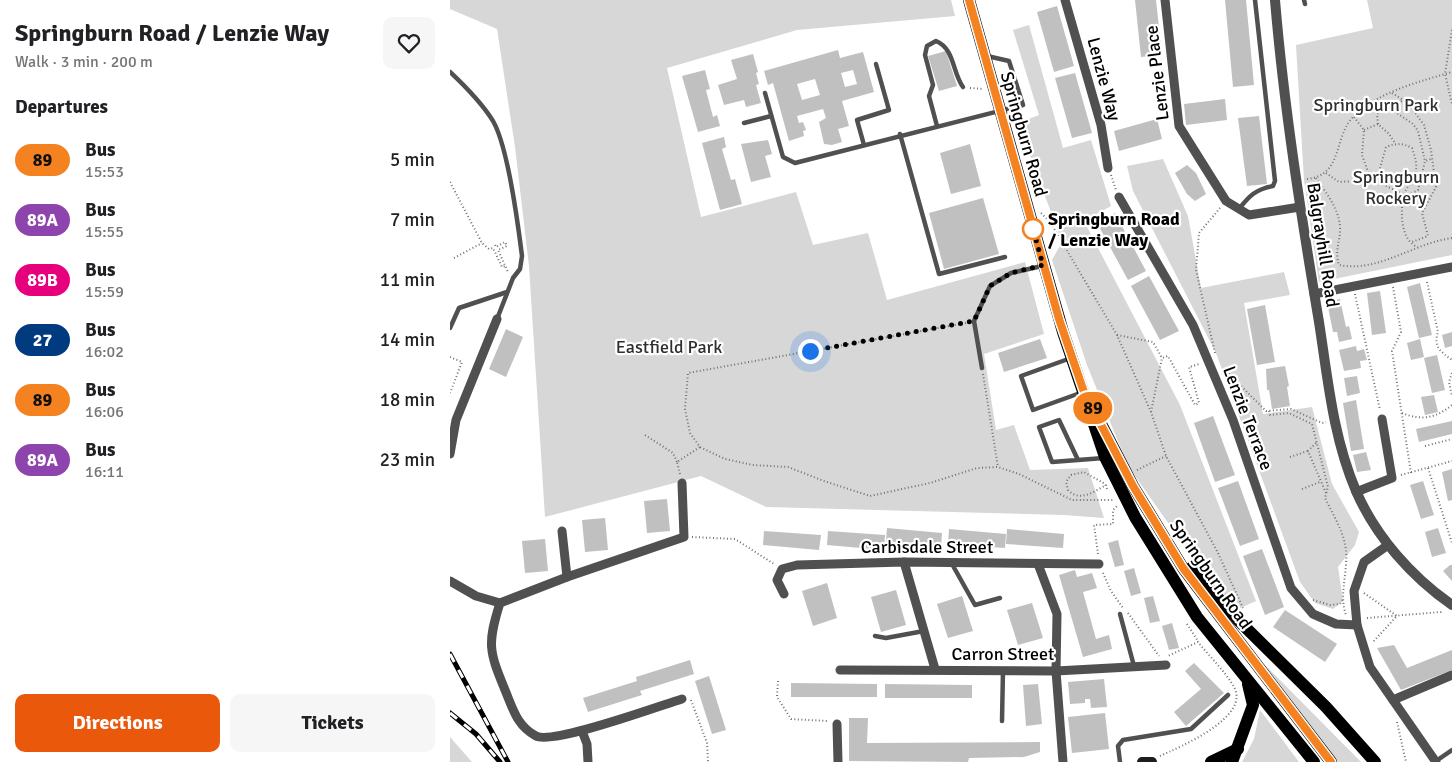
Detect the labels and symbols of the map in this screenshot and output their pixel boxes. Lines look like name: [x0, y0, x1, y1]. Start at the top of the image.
street label: Lenzie Place: [1140, 24, 1174, 122]
street label: Lenzie Way: [1082, 35, 1126, 124]
street label: Springburn Road: [996, 69, 1052, 199]
park label: Springburn Park: [1313, 94, 1439, 116]
park label: Springburn Rockery: [1353, 166, 1439, 209]
street label: Balgrayhill Road: [1302, 181, 1344, 309]
place label: Springburn Road / Lenzie Way: [1048, 208, 1180, 251]
marker: Springburn Road / Lenzie Way: [1022, 218, 1044, 240]
park label: Eastfield Park: [616, 336, 722, 358]
your location: [798, 339, 823, 364]
street label: Lenzie Terrace: [1218, 363, 1278, 473]
line badge: 89: [1070, 392, 1116, 424]
street label: Springburn Road: [1165, 515, 1257, 633]
street label: Carbisdale Street: [861, 536, 993, 558]
street label: Carron Street: [952, 643, 1054, 665]

